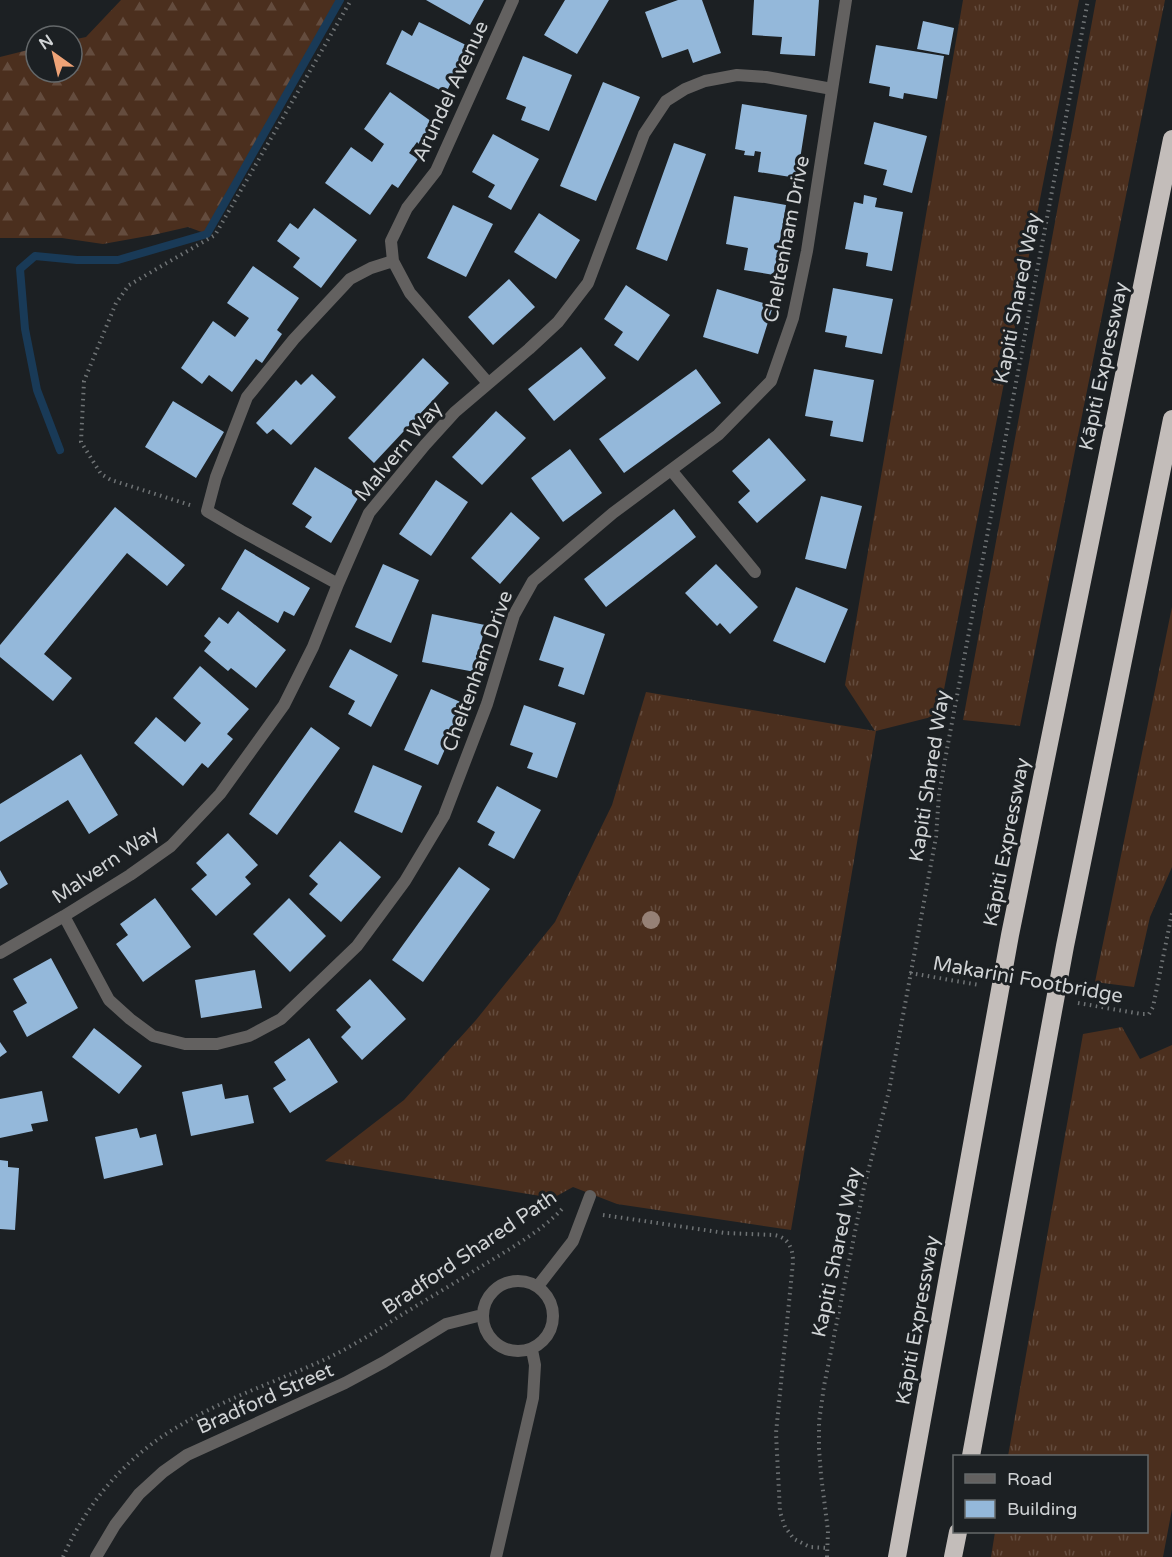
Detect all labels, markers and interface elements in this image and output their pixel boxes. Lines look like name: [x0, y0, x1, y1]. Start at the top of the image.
street label: Arundel Avenue: [408, 17, 494, 166]
north arrow: [24, 24, 84, 84]
text: N: [35, 31, 57, 54]
street label: Cheltenham Drive: [759, 154, 815, 325]
street label: Kapiti Shared Way: [990, 211, 1046, 386]
street label: Kāpiti Expressway: [1074, 280, 1134, 453]
street label: Malvern Way: [350, 396, 448, 507]
street label: Cheltenham Drive: [438, 588, 518, 755]
street label: Kapiti Shared Way: [905, 688, 955, 864]
street label: Kāpiti Expressway: [979, 755, 1035, 929]
street label: Malvern Way: [48, 820, 164, 909]
street label: Makarini Footbridge: [931, 951, 1125, 1009]
street label: Kapiti Shared Way: [807, 1165, 867, 1339]
street label: Bradford Shared Path: [378, 1185, 561, 1320]
street label: Kāpiti Expressway: [891, 1233, 945, 1407]
street label: Bradford Street: [193, 1358, 338, 1440]
legend: [953, 1455, 1148, 1533]
text: Road: [1007, 1468, 1052, 1490]
text: Building: [1007, 1498, 1077, 1520]

